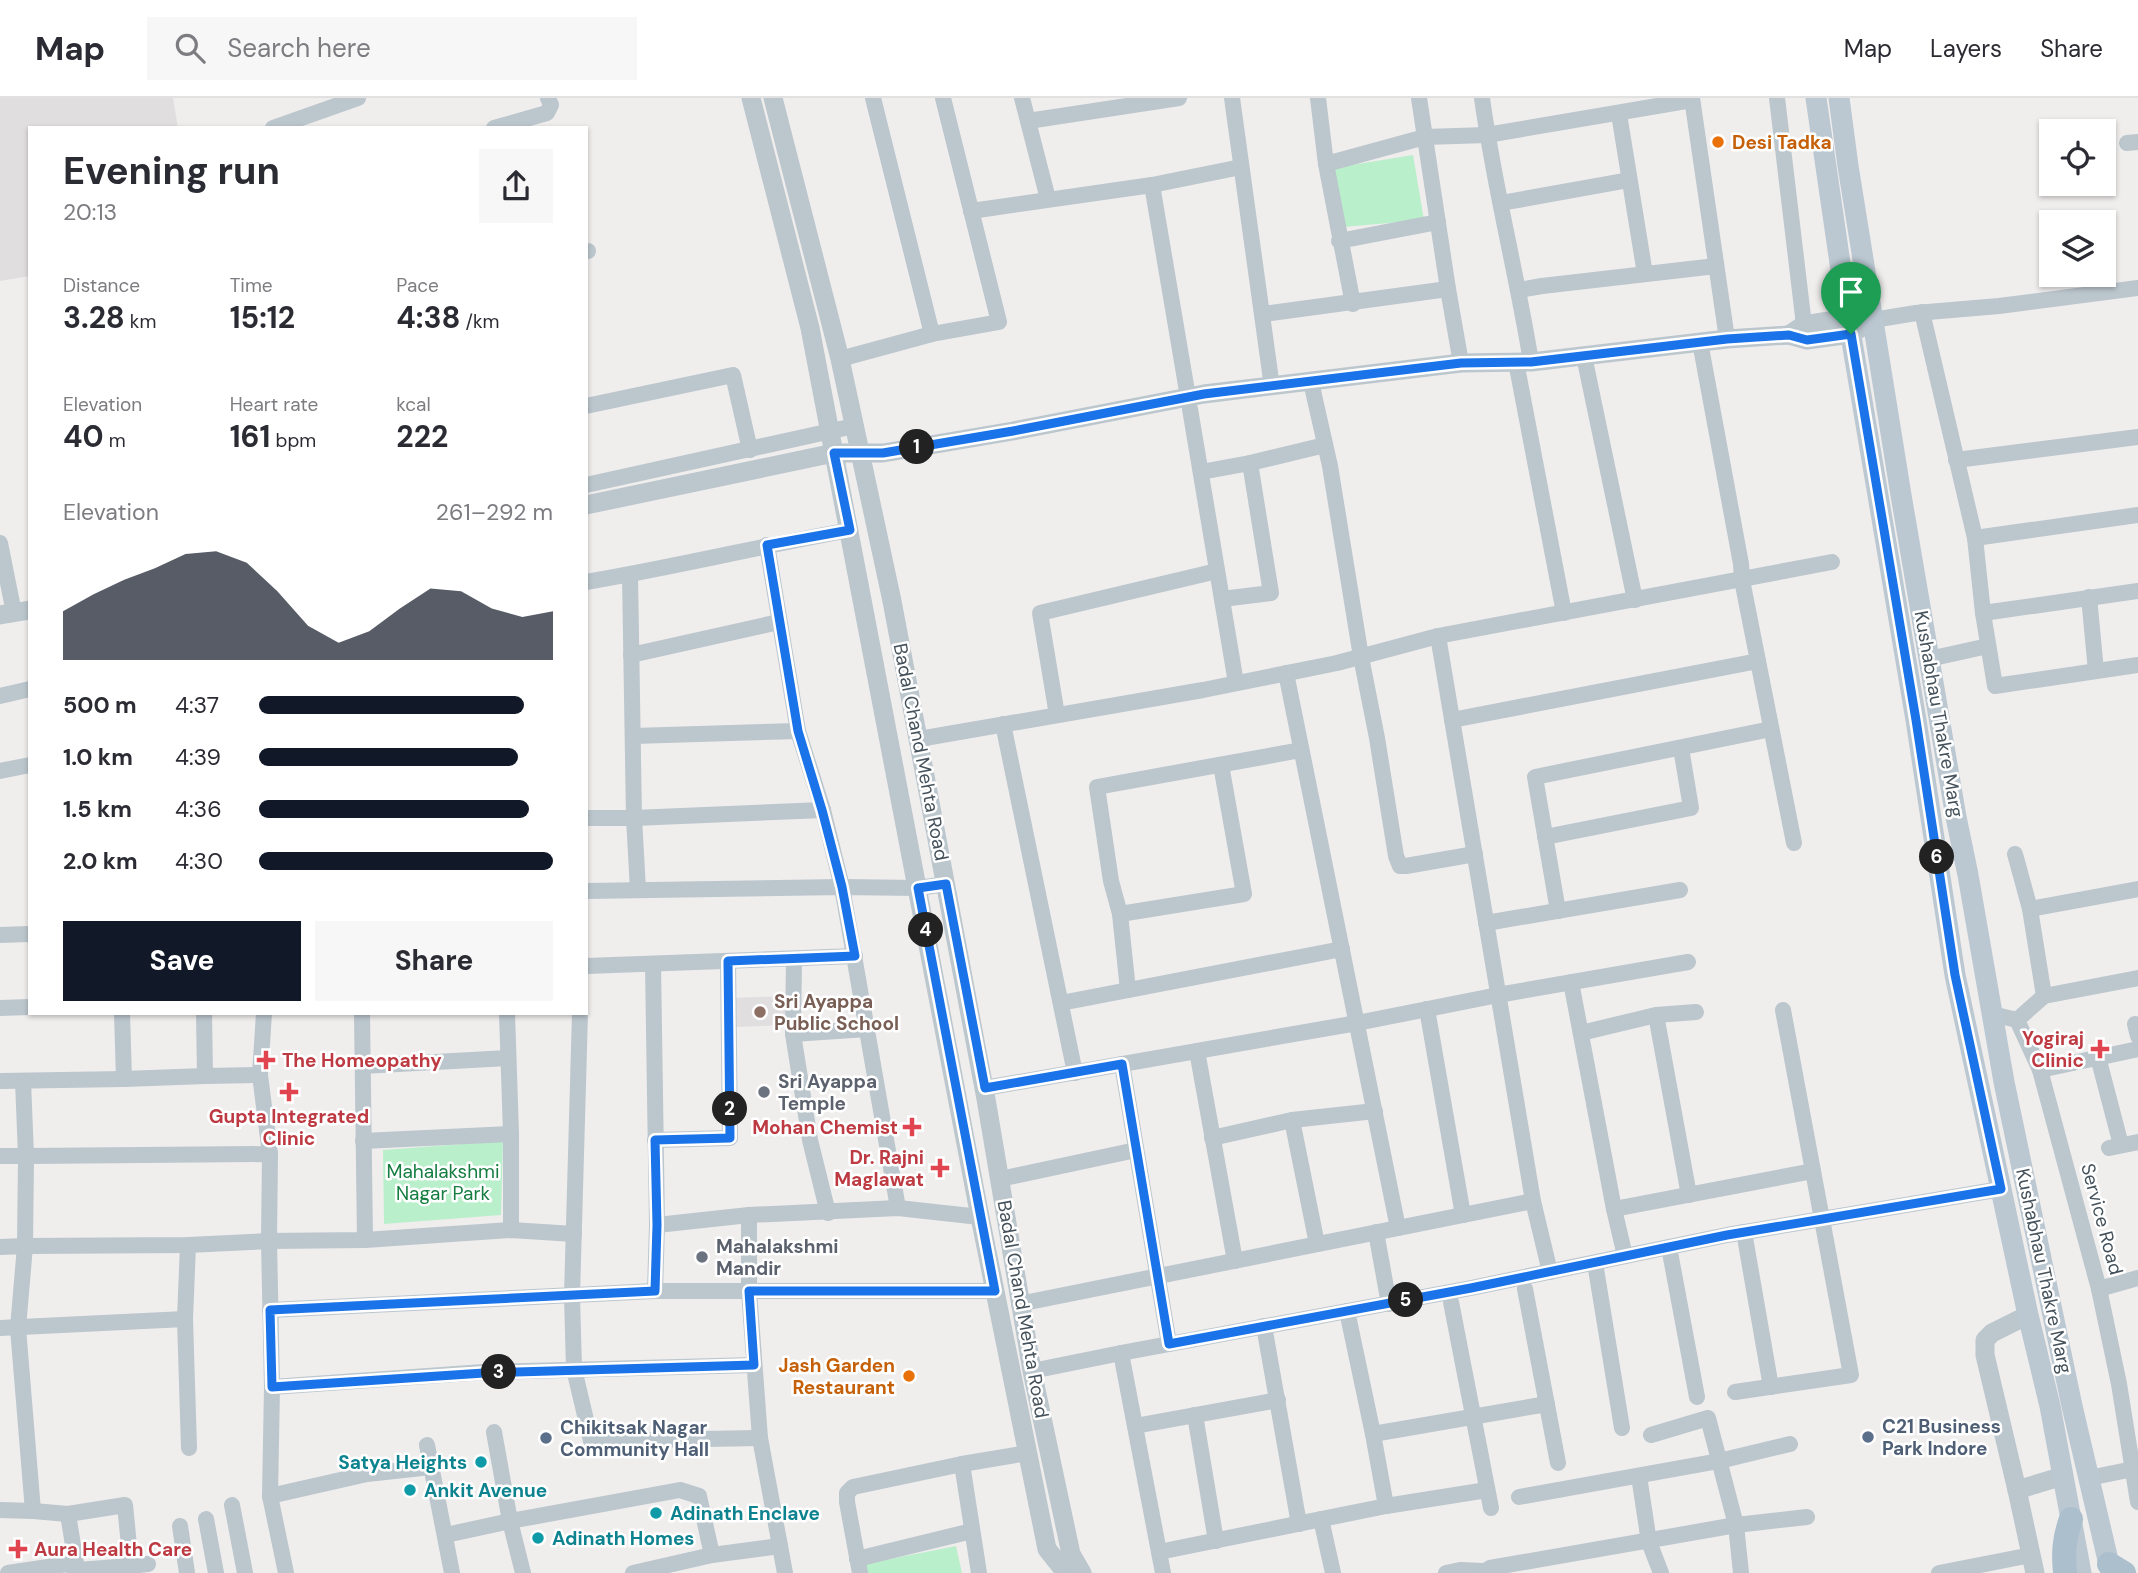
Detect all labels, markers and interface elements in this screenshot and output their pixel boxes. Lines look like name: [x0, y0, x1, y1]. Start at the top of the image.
search box: [147, 17, 637, 80]
text: Map: [35, 27, 105, 70]
icon: search: [171, 29, 209, 67]
text: Search here: [227, 31, 371, 65]
text: Map: [1844, 33, 1892, 64]
text: Layers: [1930, 33, 2002, 64]
text: Share: [2040, 33, 2103, 64]
map controls: [2039, 119, 2116, 287]
button: locate: [2039, 119, 2116, 196]
place label: Desi Tadka: [1732, 130, 1832, 155]
marker: Desi Tadka: [1710, 134, 1726, 150]
text: Evening run: [63, 146, 280, 196]
button: share: [479, 149, 553, 223]
text: 20:13: [63, 197, 117, 227]
button: layers: [2039, 210, 2116, 287]
pin: [1821, 262, 1881, 334]
text: Distance: [63, 273, 140, 298]
text: Time: [230, 273, 273, 298]
text: Pace: [396, 273, 439, 298]
icon: arrive: [1832, 273, 1870, 311]
text: 3.28: [63, 298, 125, 337]
text: 15:12: [230, 298, 295, 337]
text: 4:38: [396, 298, 461, 337]
text: km: [125, 309, 156, 334]
text: /km: [461, 309, 500, 334]
text: Elevation: [63, 392, 142, 417]
text: Heart rate: [230, 392, 318, 417]
text: kcal: [396, 392, 431, 417]
text: 40: [63, 417, 104, 456]
text: 161: [230, 417, 271, 456]
text: 222: [396, 417, 448, 456]
text: m: [104, 428, 126, 453]
text: bpm: [271, 428, 316, 453]
pin: 1: [900, 430, 934, 464]
text: 1: [913, 434, 920, 459]
text: Elevation: [63, 497, 159, 527]
text: 261–292 m: [436, 497, 553, 527]
street label: Kushabhau Thakre Marg: [1909, 609, 1970, 820]
street label: Badal Chand Mehta Road: [888, 641, 954, 863]
text: 500 m: [63, 690, 137, 720]
text: 4:37: [175, 690, 219, 720]
text: 1.0 km: [63, 742, 133, 772]
text: 4:39: [175, 742, 221, 772]
text: 1.5 km: [63, 794, 132, 824]
text: 4:36: [175, 794, 222, 824]
pin: 6: [1920, 840, 1954, 874]
text: 6: [1930, 844, 1943, 869]
text: 2.0 km: [63, 846, 138, 876]
text: 4:30: [175, 846, 223, 876]
pin: 4: [908, 912, 944, 948]
text: 4: [919, 917, 932, 942]
button: Save: [63, 921, 301, 1001]
button: Share: [315, 921, 553, 1001]
place label: Sri Ayappa Public School: [774, 989, 899, 1036]
marker: Sri Ayappa Public School: [752, 1004, 768, 1020]
place label: Yogiraj Clinic: [2022, 1026, 2084, 1073]
marker: Yogiraj Clinic: [2090, 1039, 2110, 1059]
place label: The Homeopathy: [282, 1048, 442, 1073]
marker: The Homeopathy: [256, 1050, 276, 1070]
place label: Sri Ayappa Temple: [778, 1069, 877, 1116]
marker: Gupta Integrated Clinic: [279, 1082, 299, 1102]
marker: Sri Ayappa Temple: [756, 1084, 772, 1100]
pin: 2: [712, 1091, 748, 1126]
text: 2: [724, 1096, 735, 1121]
place label: Gupta Integrated Clinic: [209, 1104, 369, 1151]
place label: Mohan Chemist: [752, 1115, 898, 1140]
marker: Mohan Chemist: [904, 1119, 920, 1135]
place label: Dr. Rajni Maglawat: [834, 1145, 924, 1192]
marker: Dr. Rajni Maglawat: [930, 1158, 950, 1178]
park label: Mahalakshmi Nagar Park: [386, 1159, 500, 1206]
street label: Service Road: [2075, 1161, 2129, 1277]
street label: Kushabhau Thakre Marg: [2010, 1166, 2078, 1376]
street label: Badal Chand Mehta Road: [992, 1198, 1054, 1420]
place label: Mahalakshmi Mandir: [716, 1234, 839, 1281]
marker: Mahalakshmi Mandir: [694, 1249, 710, 1265]
pin: 5: [1388, 1282, 1424, 1318]
text: 5: [1400, 1287, 1411, 1312]
place label: Jash Garden Restaurant: [778, 1353, 895, 1400]
pin: 3: [482, 1354, 516, 1390]
text: 3: [493, 1359, 504, 1384]
marker: Jash Garden Restaurant: [901, 1368, 917, 1384]
place label: C21 Business Park Indore: [1882, 1414, 2001, 1461]
place label: Chikitsak Nagar Community Hall: [560, 1415, 709, 1462]
marker: C21 Business Park Indore: [1860, 1429, 1876, 1445]
marker: Chikitsak Nagar Community Hall: [538, 1430, 554, 1446]
place label: Satya Heights: [338, 1450, 467, 1475]
marker: Satya Heights: [473, 1454, 489, 1470]
place label: Ankit Avenue: [424, 1478, 547, 1503]
marker: Ankit Avenue: [402, 1482, 418, 1498]
place label: Adinath Enclave: [670, 1501, 820, 1526]
marker: Adinath Enclave: [648, 1505, 664, 1521]
place label: Adinath Homes: [552, 1526, 694, 1551]
marker: Adinath Homes: [530, 1530, 546, 1546]
place label: Aura Health Care: [34, 1537, 192, 1562]
marker: Aura Health Care: [8, 1539, 28, 1559]

